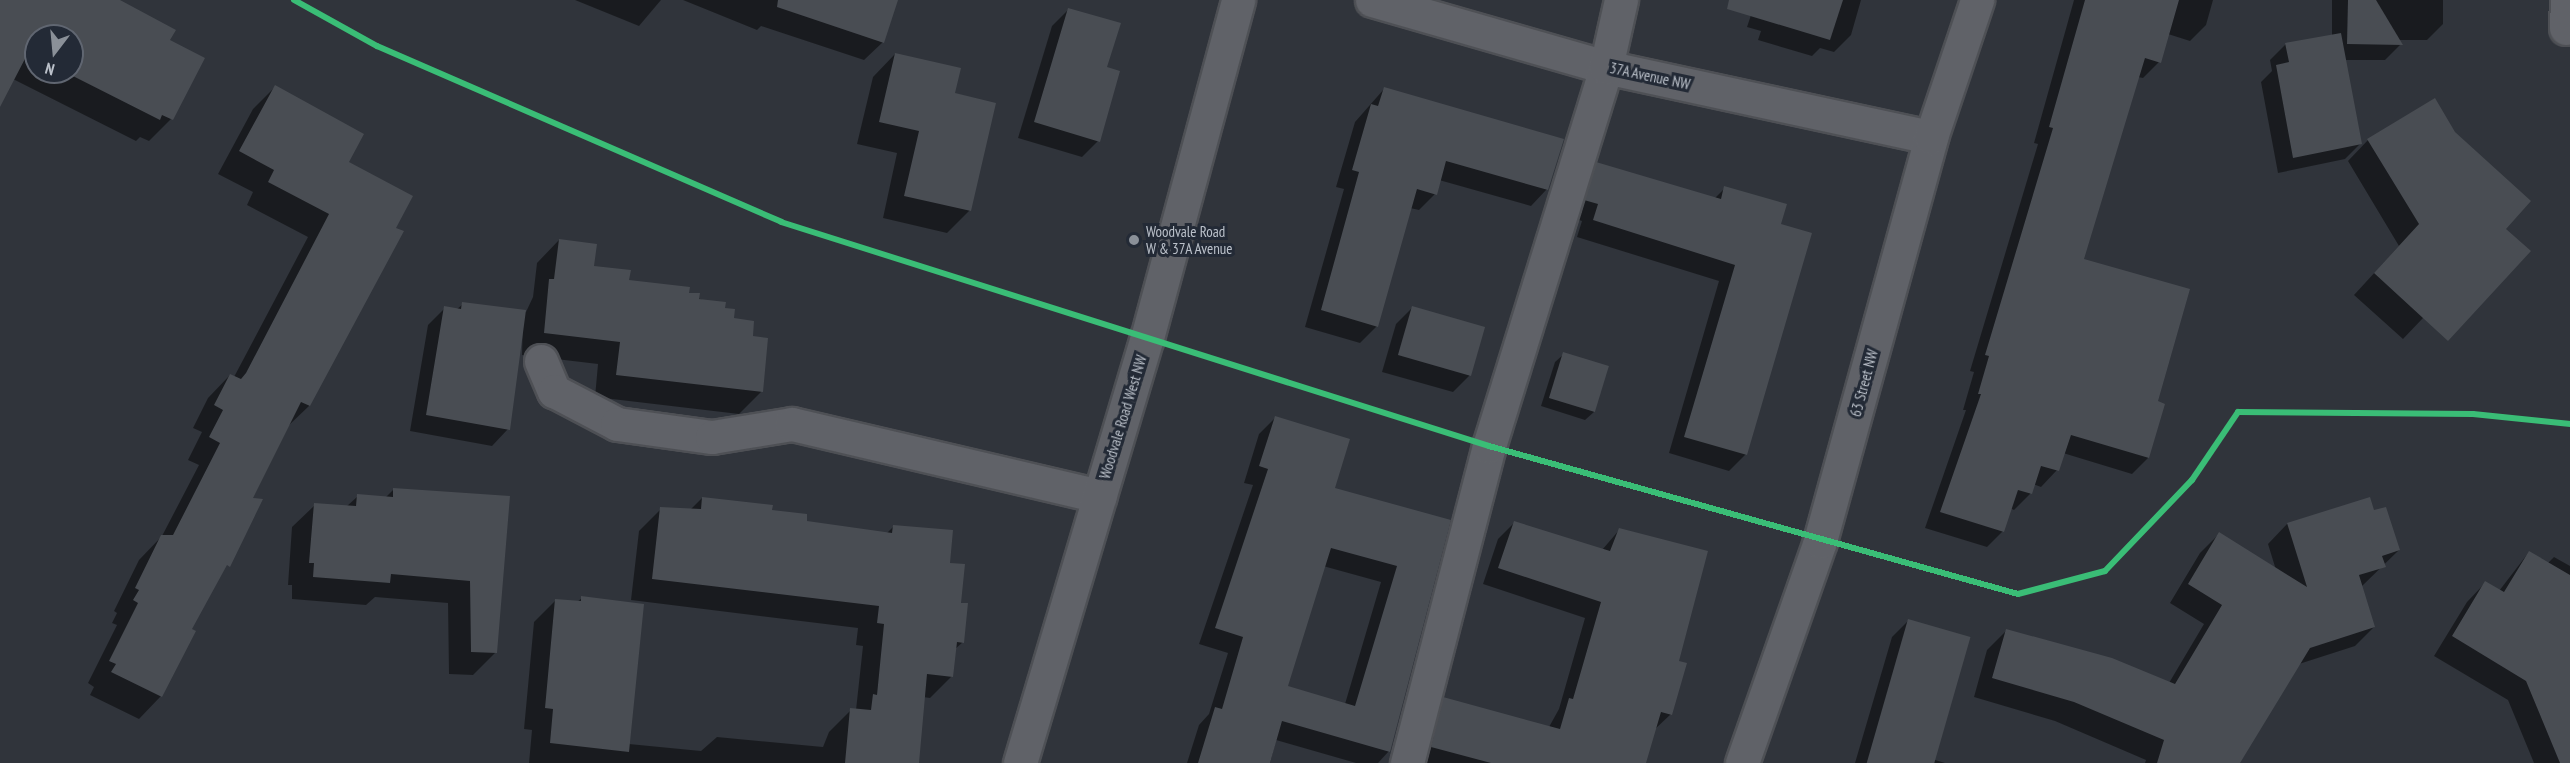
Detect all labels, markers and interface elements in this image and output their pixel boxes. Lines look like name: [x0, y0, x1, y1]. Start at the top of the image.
north arrow: [24, 24, 84, 84]
text: N: [43, 59, 57, 80]
street label: 37A Avenue NW: [1608, 59, 1692, 93]
place label: Woodvale Road W & 37A Avenue: [1146, 222, 1234, 257]
marker: Woodvale Road W & 37A Avenue: [1127, 233, 1141, 247]
street label: 63 Street NW: [1846, 347, 1882, 419]
street label: Woodvale Road West NW: [1096, 353, 1150, 481]

